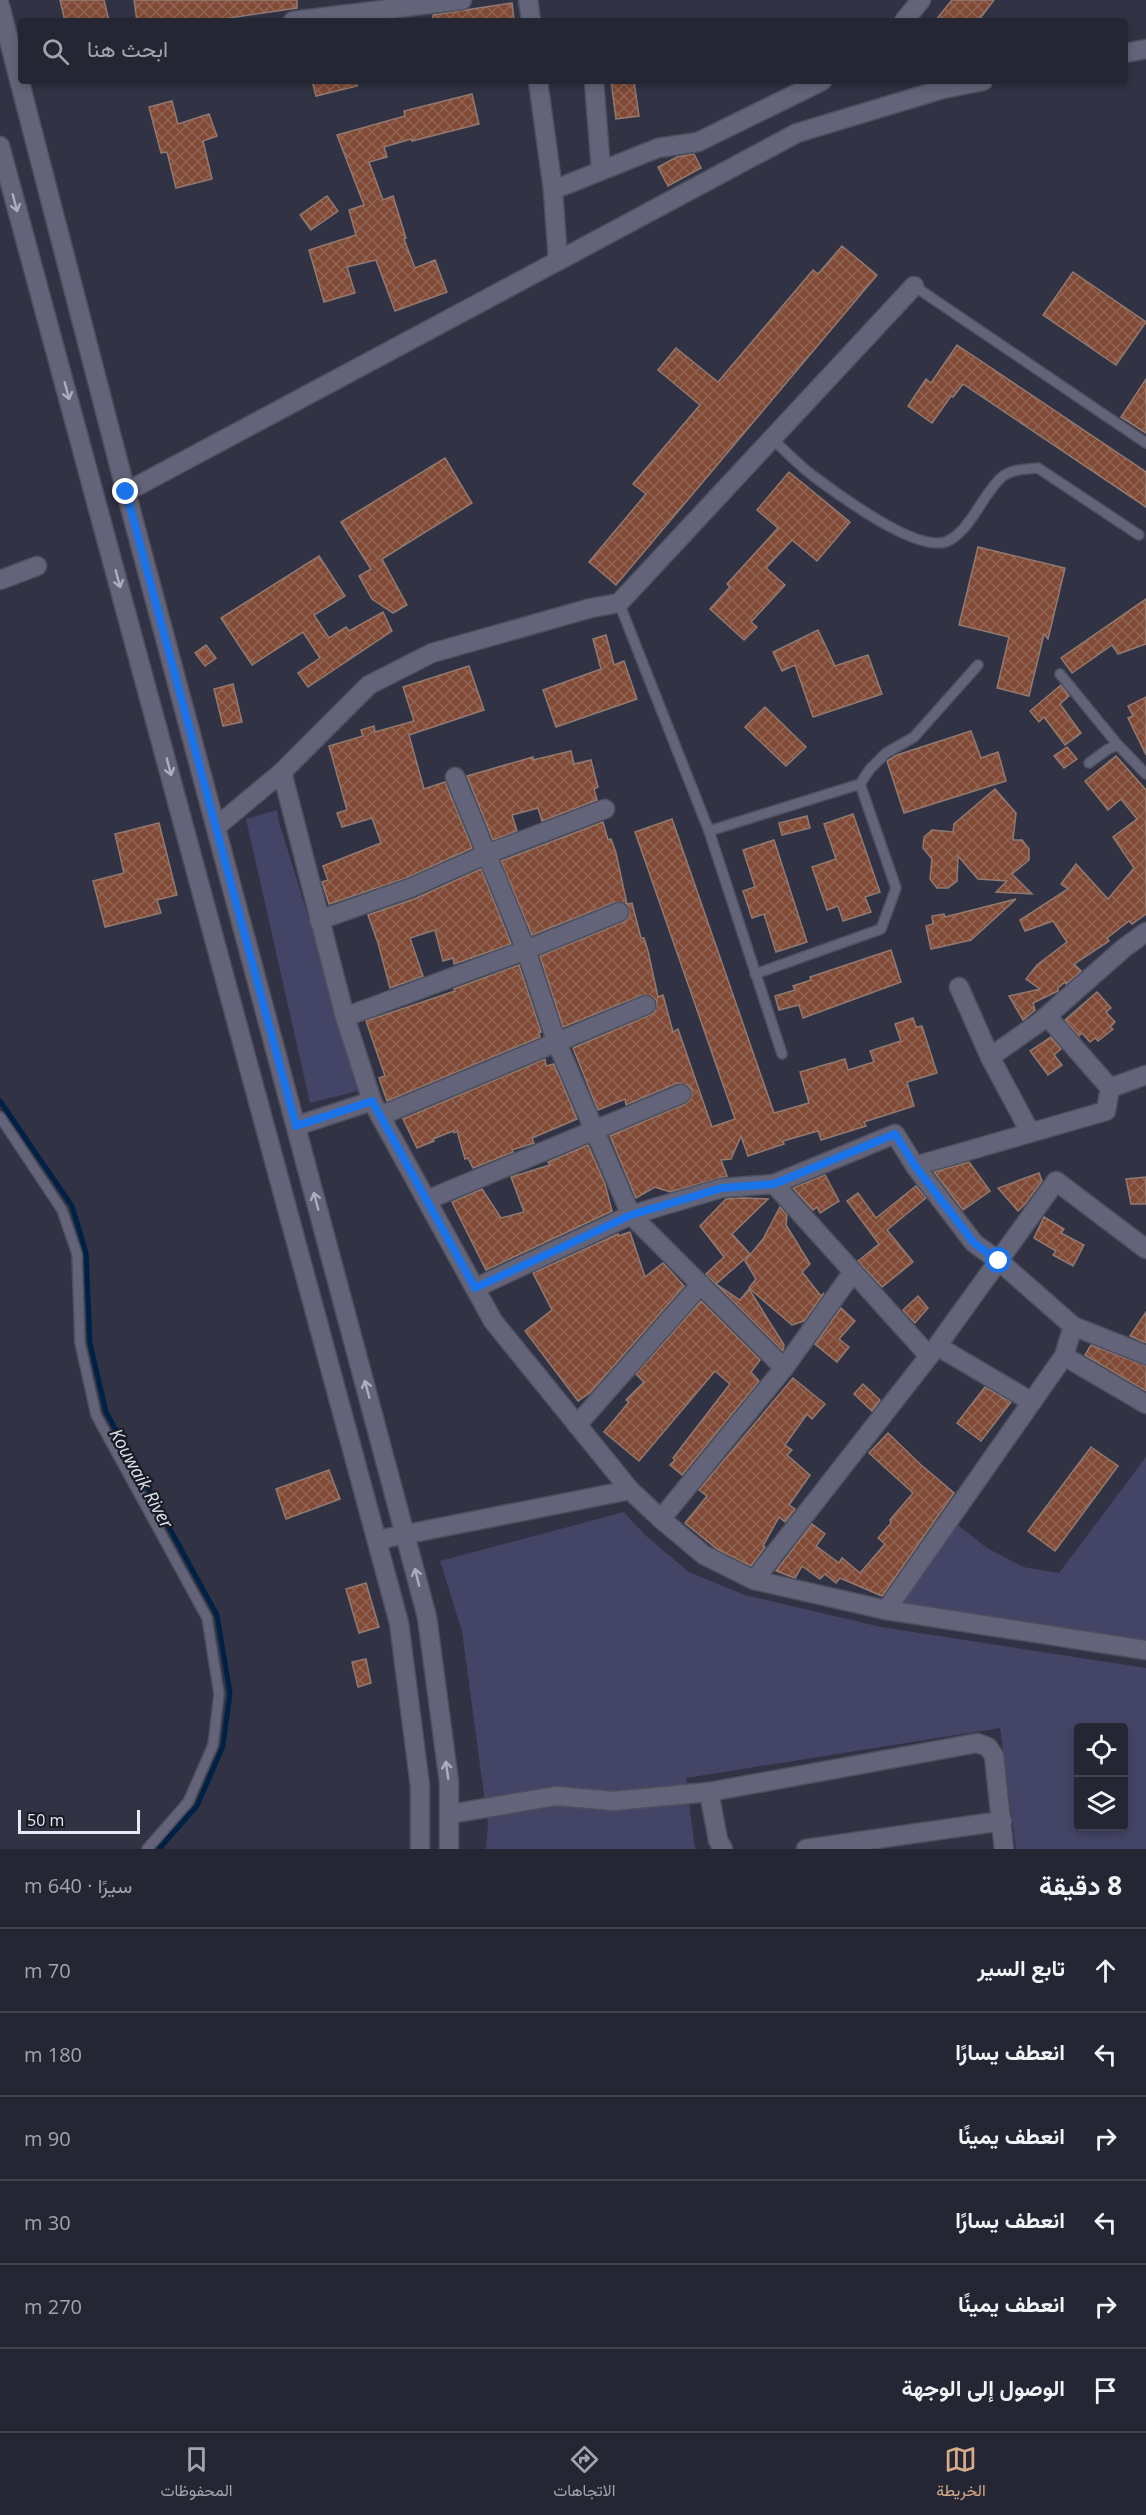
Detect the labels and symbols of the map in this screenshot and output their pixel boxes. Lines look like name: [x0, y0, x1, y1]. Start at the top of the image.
one-way arrow: [10, 193, 22, 212]
one-way arrow: [61, 381, 73, 400]
route end: [112, 478, 138, 504]
one-way arrow: [113, 569, 124, 588]
one-way arrow: [163, 757, 175, 776]
one-way arrow: [309, 1191, 321, 1210]
route start: [985, 1247, 1011, 1273]
one-way arrow: [360, 1380, 372, 1399]
water label: Kouwaik River: [105, 1424, 180, 1533]
one-way arrow: [410, 1568, 422, 1587]
one-way arrow: [442, 1760, 453, 1780]
scale bar: [18, 1807, 140, 1834]

